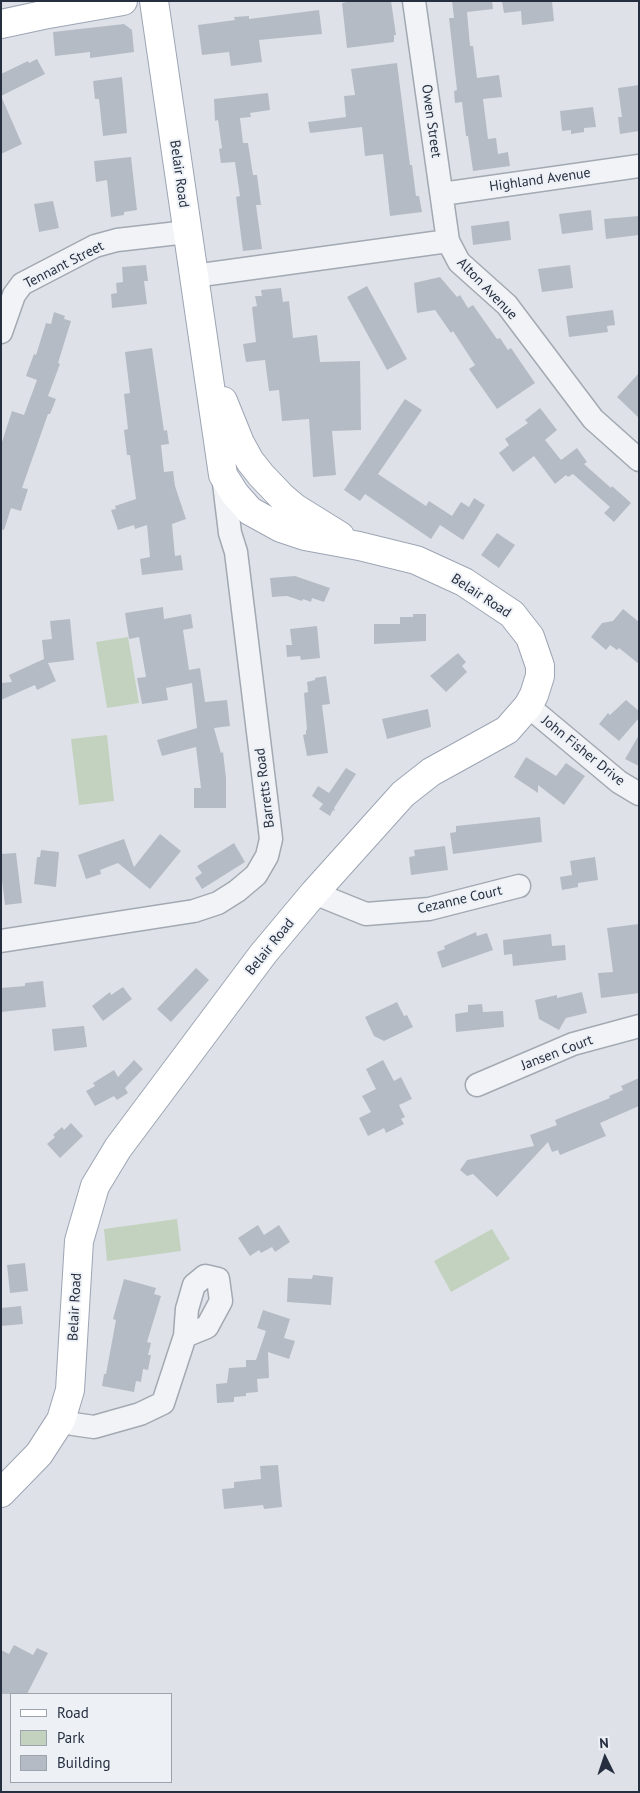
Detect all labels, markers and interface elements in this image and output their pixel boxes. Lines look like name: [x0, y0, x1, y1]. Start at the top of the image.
street label: Owen Street: [418, 83, 444, 159]
street label: Belair Road: [166, 139, 192, 209]
street label: Highland Avenue: [488, 165, 592, 195]
street label: Tennant Street: [21, 238, 107, 292]
street label: Alton Avenue: [453, 255, 521, 323]
street label: Belair Road: [448, 570, 514, 622]
street label: John Fisher Drive: [538, 712, 628, 790]
street label: Barretts Road: [252, 747, 278, 829]
street label: Cezanne Court: [416, 882, 504, 918]
street label: Belair Road: [242, 915, 298, 979]
street label: Jansen Court: [519, 1032, 595, 1074]
street label: Belair Road: [65, 1273, 85, 1341]
legend: [10, 1693, 172, 1783]
text: Road: [57, 1703, 89, 1722]
text: Park: [57, 1728, 85, 1747]
north arrow: [580, 1733, 630, 1783]
text: N: [599, 1734, 609, 1752]
text: Building: [57, 1753, 111, 1772]

